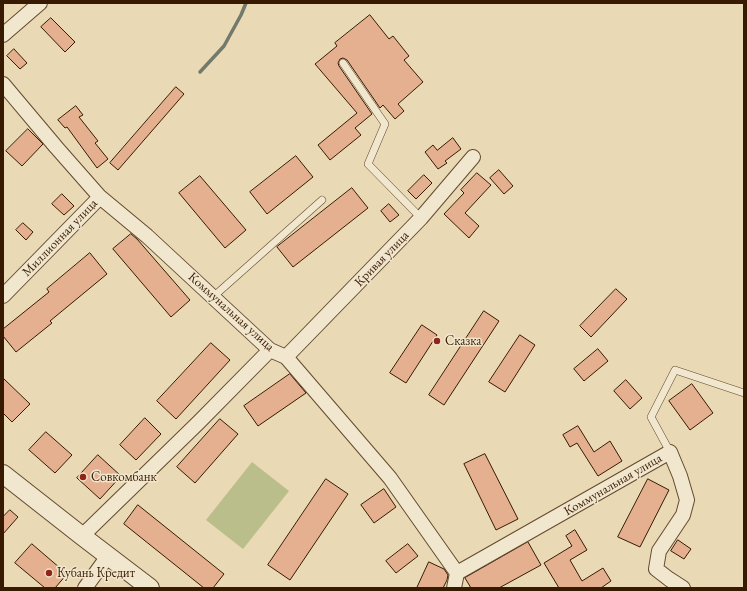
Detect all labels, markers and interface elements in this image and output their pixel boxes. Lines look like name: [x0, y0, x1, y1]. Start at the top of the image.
street label: Миллионная улица: [19, 196, 101, 280]
street label: Кривая улица: [351, 228, 413, 290]
street label: Коммунальная улица: [185, 269, 277, 355]
place label: Сказка: [445, 333, 481, 349]
marker: Сказка: [432, 336, 442, 346]
street label: Коммунальная улица: [561, 451, 665, 519]
place label: Совкомбанк: [91, 469, 157, 485]
marker: Совкомбанк: [78, 472, 88, 482]
place label: Кубань Кредит: [57, 565, 135, 581]
marker: Кубань Кредит: [44, 568, 54, 578]

